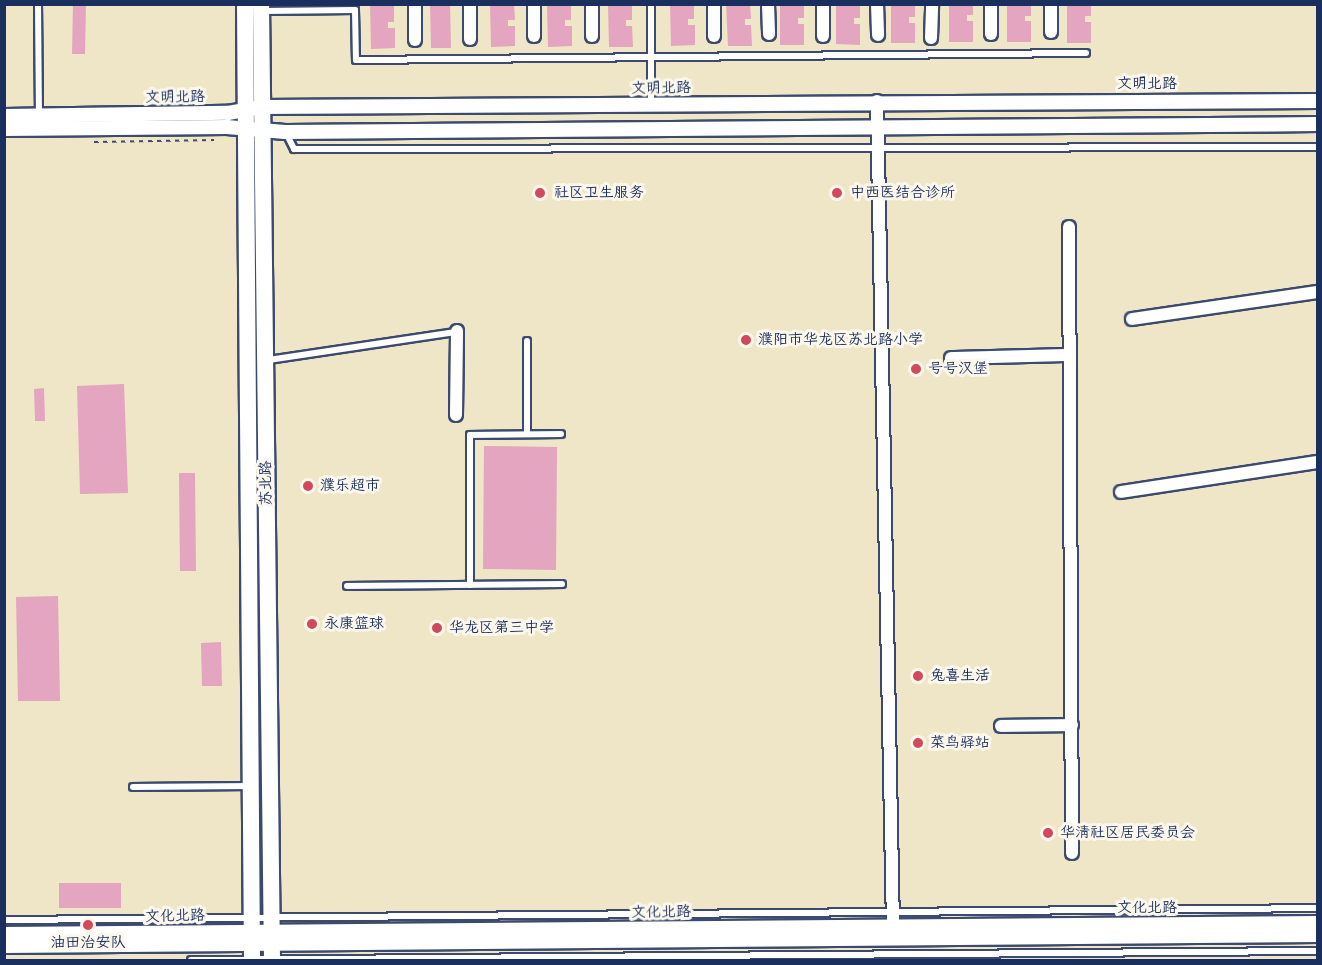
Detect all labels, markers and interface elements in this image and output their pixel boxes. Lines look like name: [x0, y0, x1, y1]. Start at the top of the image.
street label: 文明北路: [1117, 75, 1177, 93]
street label: 文明北路: [631, 78, 691, 98]
street label: 文明北路: [145, 87, 205, 107]
marker: 社区卫生服务: [531, 184, 549, 202]
place label: 社区卫生服务: [554, 184, 644, 202]
marker: 中西医结合诊所: [828, 184, 846, 202]
place label: 中西医结合诊所: [850, 184, 955, 202]
place label: 濮阳市华龙区苏北路小学: [758, 331, 923, 349]
marker: 濮阳市华龙区苏北路小学: [739, 333, 753, 347]
place label: 号号汉堡: [928, 360, 988, 378]
marker: 号号汉堡: [909, 362, 923, 376]
street label: 苏北路: [257, 460, 275, 506]
place label: 濮乐超市: [320, 477, 380, 495]
marker: 濮乐超市: [301, 479, 315, 493]
place label: 永康篮球: [324, 615, 384, 633]
marker: 永康篮球: [305, 617, 319, 631]
place label: 华龙区第三中学: [449, 619, 554, 637]
marker: 华龙区第三中学: [430, 621, 444, 635]
place label: 兔喜生活: [930, 667, 990, 685]
marker: 兔喜生活: [911, 669, 925, 683]
place label: 菜鸟驿站: [930, 734, 990, 752]
marker: 菜鸟驿站: [911, 736, 925, 750]
place label: 华清社区居民委员会: [1060, 824, 1195, 842]
marker: 华清社区居民委员会: [1041, 826, 1055, 840]
street label: 文化北路: [1117, 899, 1177, 917]
street label: 文化北路: [631, 902, 691, 922]
street label: 文化北路: [145, 906, 205, 926]
marker: 油田治安队: [81, 918, 95, 932]
place label: 油田治安队: [51, 934, 125, 952]

